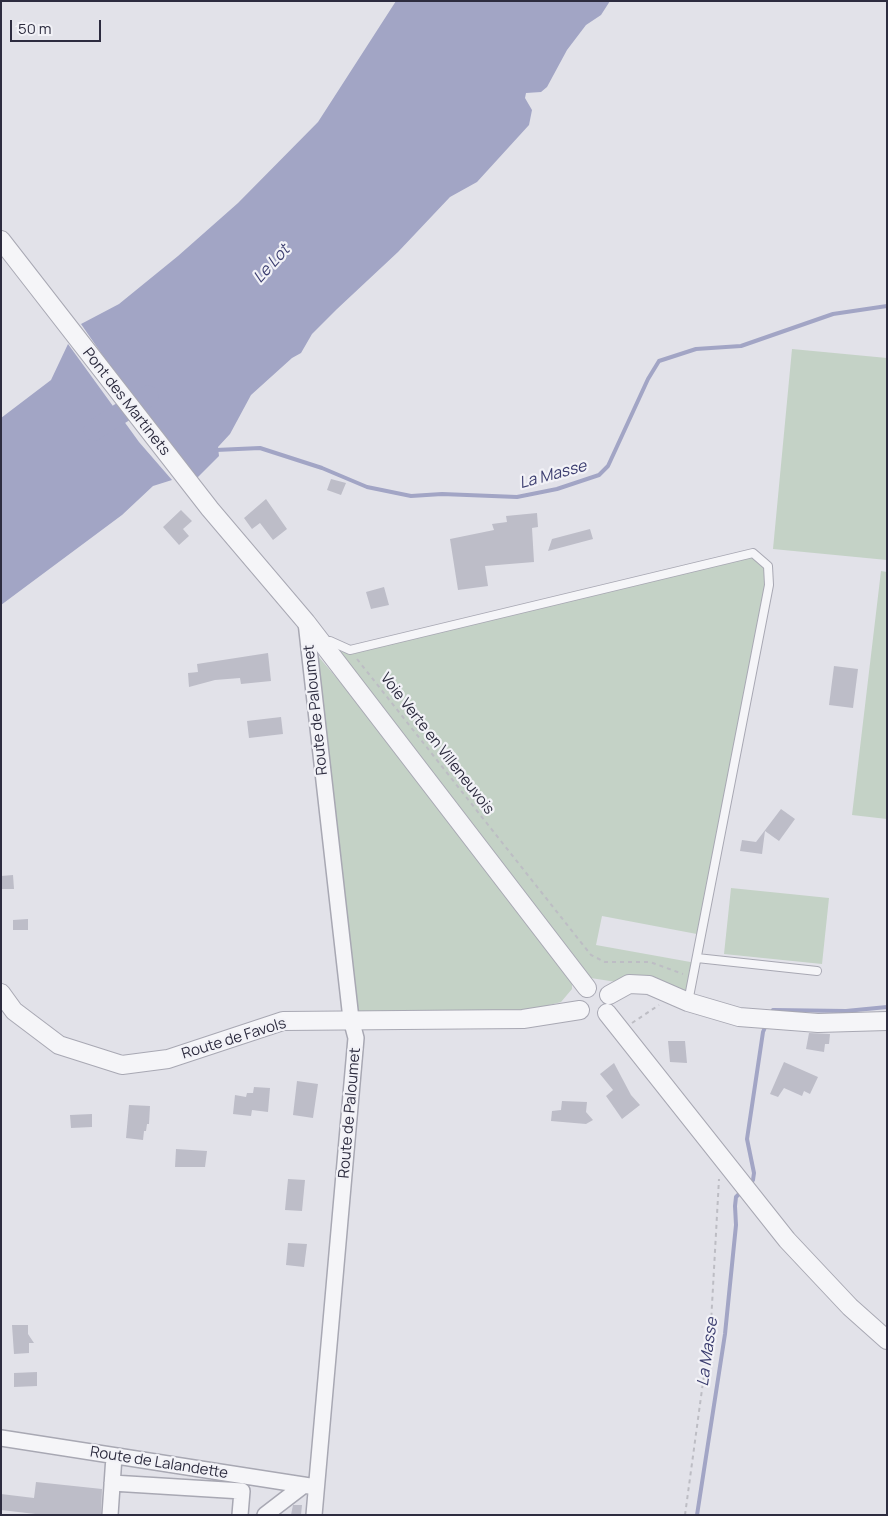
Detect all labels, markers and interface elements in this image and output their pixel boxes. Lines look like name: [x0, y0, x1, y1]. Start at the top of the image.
scale bar: [12, 10, 104, 42]
text: 50 m: [18, 18, 52, 39]
water label: Le Lot: [250, 241, 294, 287]
street label: Pont des Martinets: [78, 345, 174, 459]
water label: La Masse: [517, 457, 589, 493]
street label: Route de Paloumet: [300, 644, 332, 776]
street label: Voie Verte en Villeneuvois: [376, 670, 498, 818]
street label: Route de Favols: [180, 1015, 288, 1063]
street label: Route de Paloumet: [335, 1047, 365, 1179]
water label: La Masse: [694, 1317, 722, 1387]
street label: Route de Lalandette: [89, 1443, 229, 1483]

